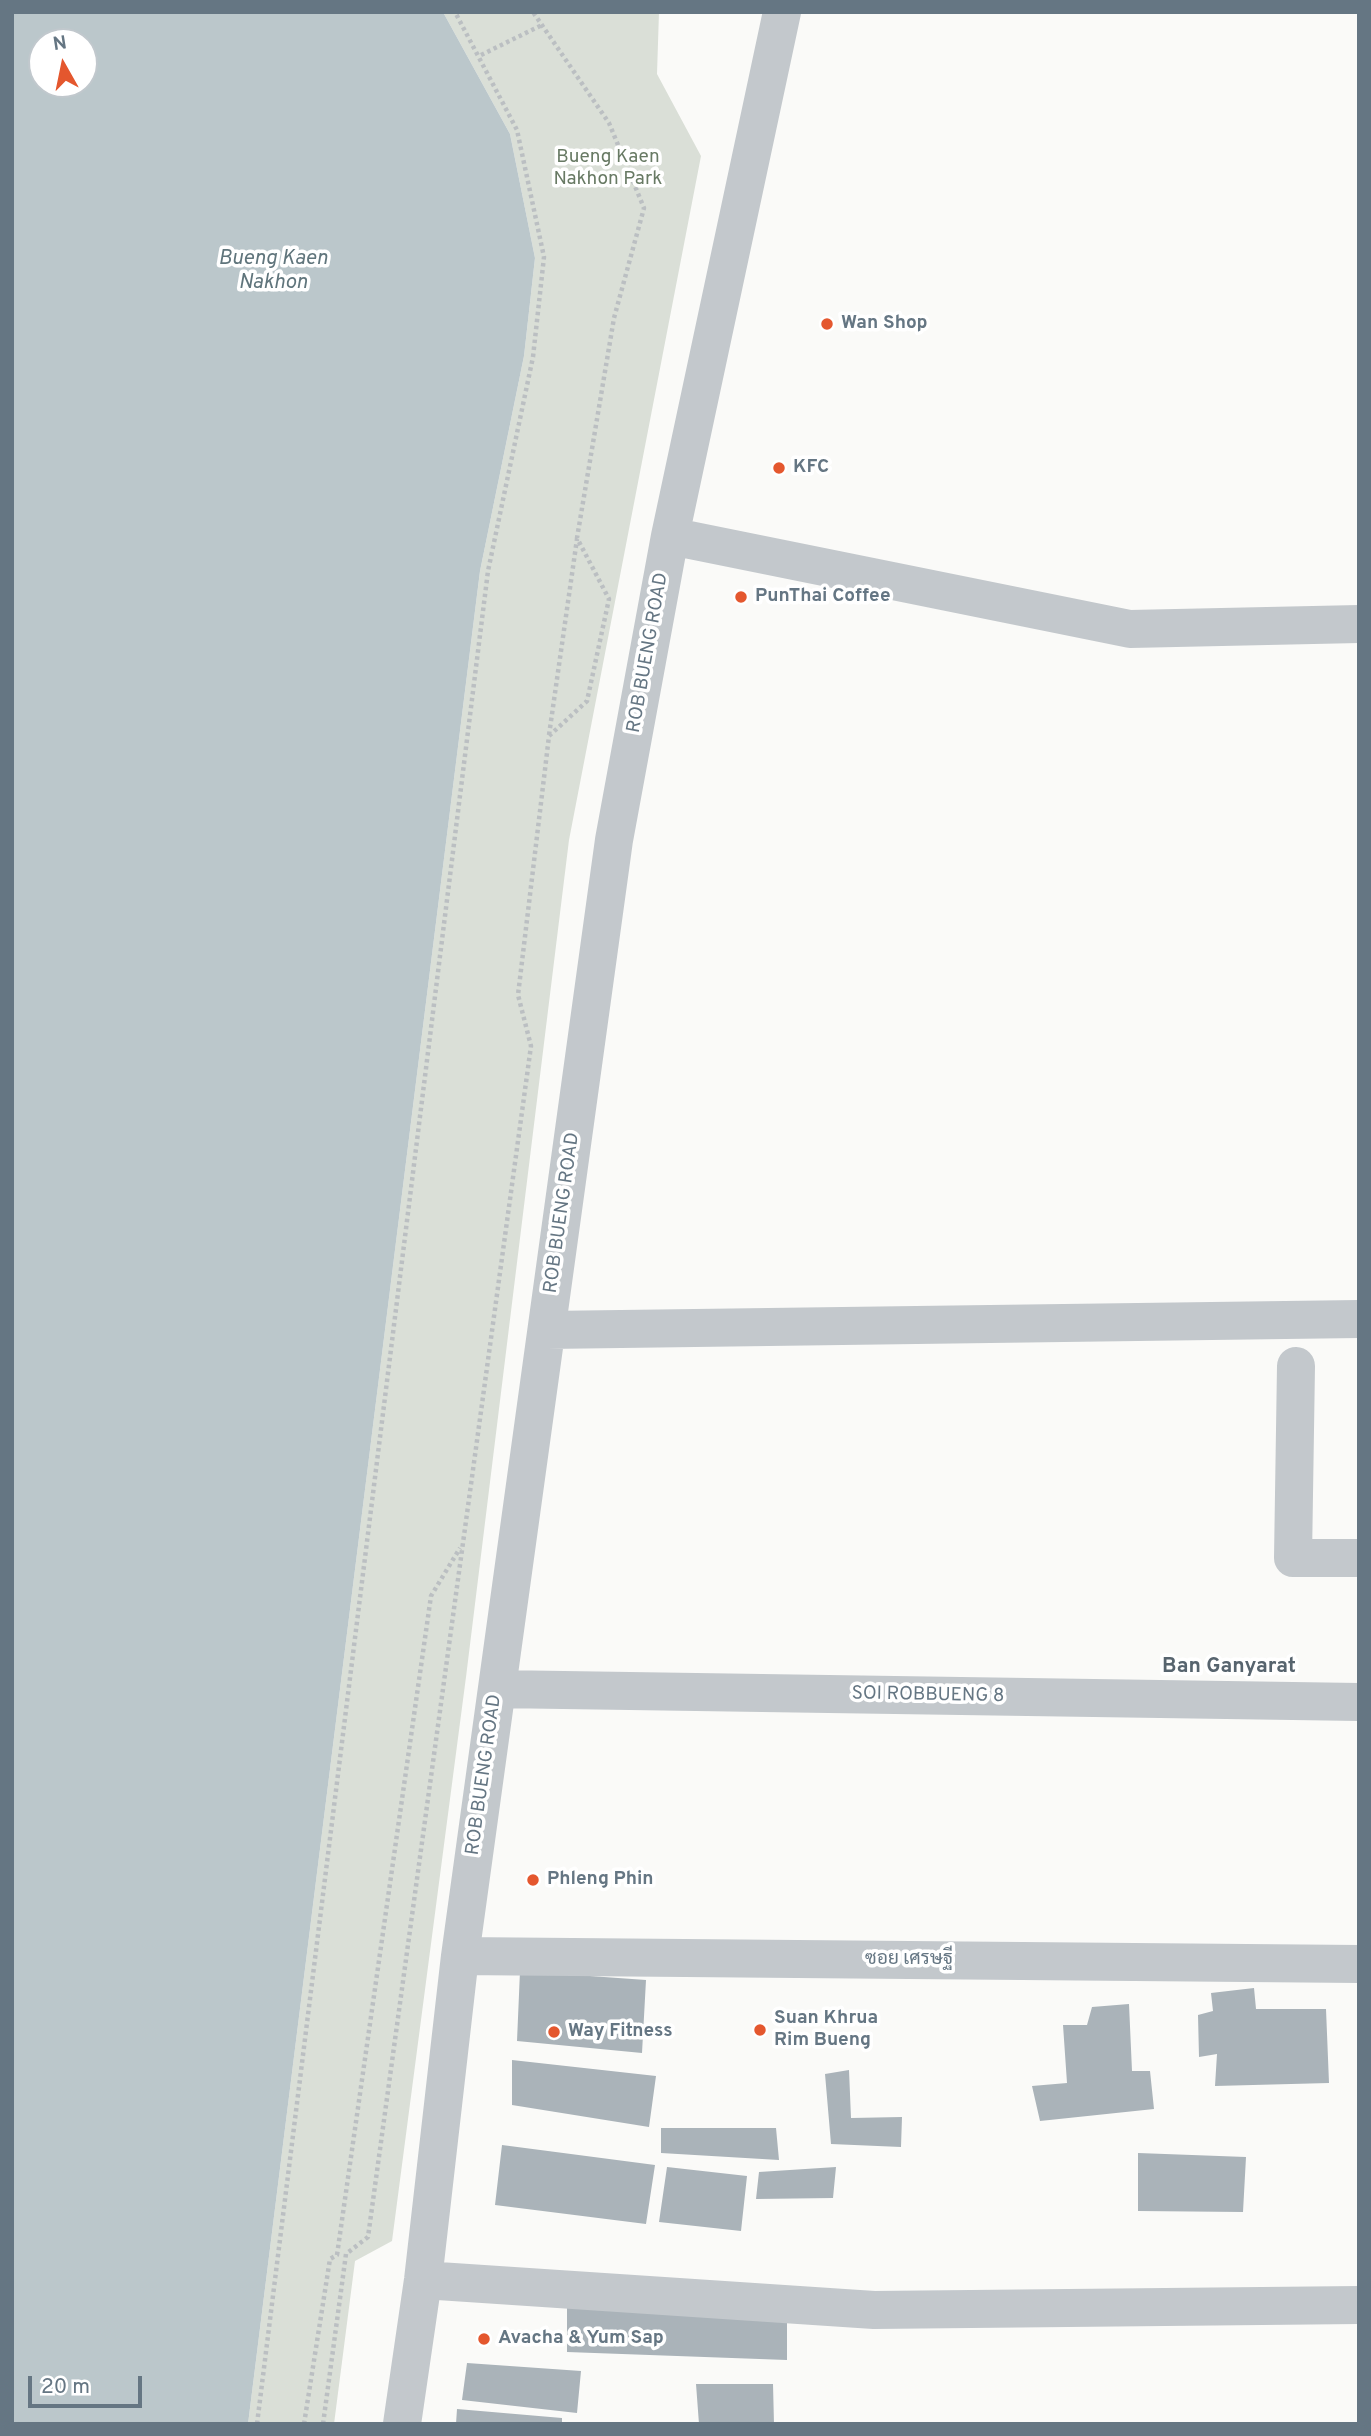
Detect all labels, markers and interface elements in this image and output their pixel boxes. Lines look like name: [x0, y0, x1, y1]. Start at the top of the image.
north arrow: [28, 28, 98, 98]
text: N: [51, 31, 69, 57]
park label: Bueng Kaen Nakhon Park: [554, 147, 662, 191]
water label: Bueng Kaen Nakhon: [218, 247, 328, 297]
place label: Wan Shop: [841, 313, 928, 335]
marker: Wan Shop: [819, 316, 835, 332]
place label: KFC: [793, 457, 829, 479]
marker: KFC: [771, 460, 787, 476]
street label: ROB BUENG ROAD: [624, 571, 674, 735]
place label: PunThai Coffee: [755, 586, 890, 608]
marker: PunThai Coffee: [733, 589, 749, 605]
street label: ROB BUENG ROAD: [540, 1131, 586, 1295]
district label: Ban Ganyarat: [1162, 1655, 1296, 1681]
street label: SOI ROBBUENG 8: [851, 1683, 1005, 1709]
street label: ROB BUENG ROAD: [462, 1693, 508, 1857]
place label: Phleng Phin: [547, 1869, 654, 1891]
marker: Phleng Phin: [525, 1872, 541, 1888]
street label: ซอย เศรษฐี: [865, 1949, 953, 1971]
place label: Suan Khrua Rim Bueng: [774, 2008, 878, 2052]
place label: Way Fitness: [568, 2021, 673, 2043]
marker: Suan Khrua Rim Bueng: [752, 2022, 768, 2038]
marker: Way Fitness: [546, 2024, 562, 2040]
place label: Avacha & Yum Sap: [498, 2328, 664, 2350]
marker: Avacha & Yum Sap: [476, 2331, 492, 2347]
scale bar: [32, 2362, 145, 2406]
text: 20 m: [41, 2374, 90, 2401]

